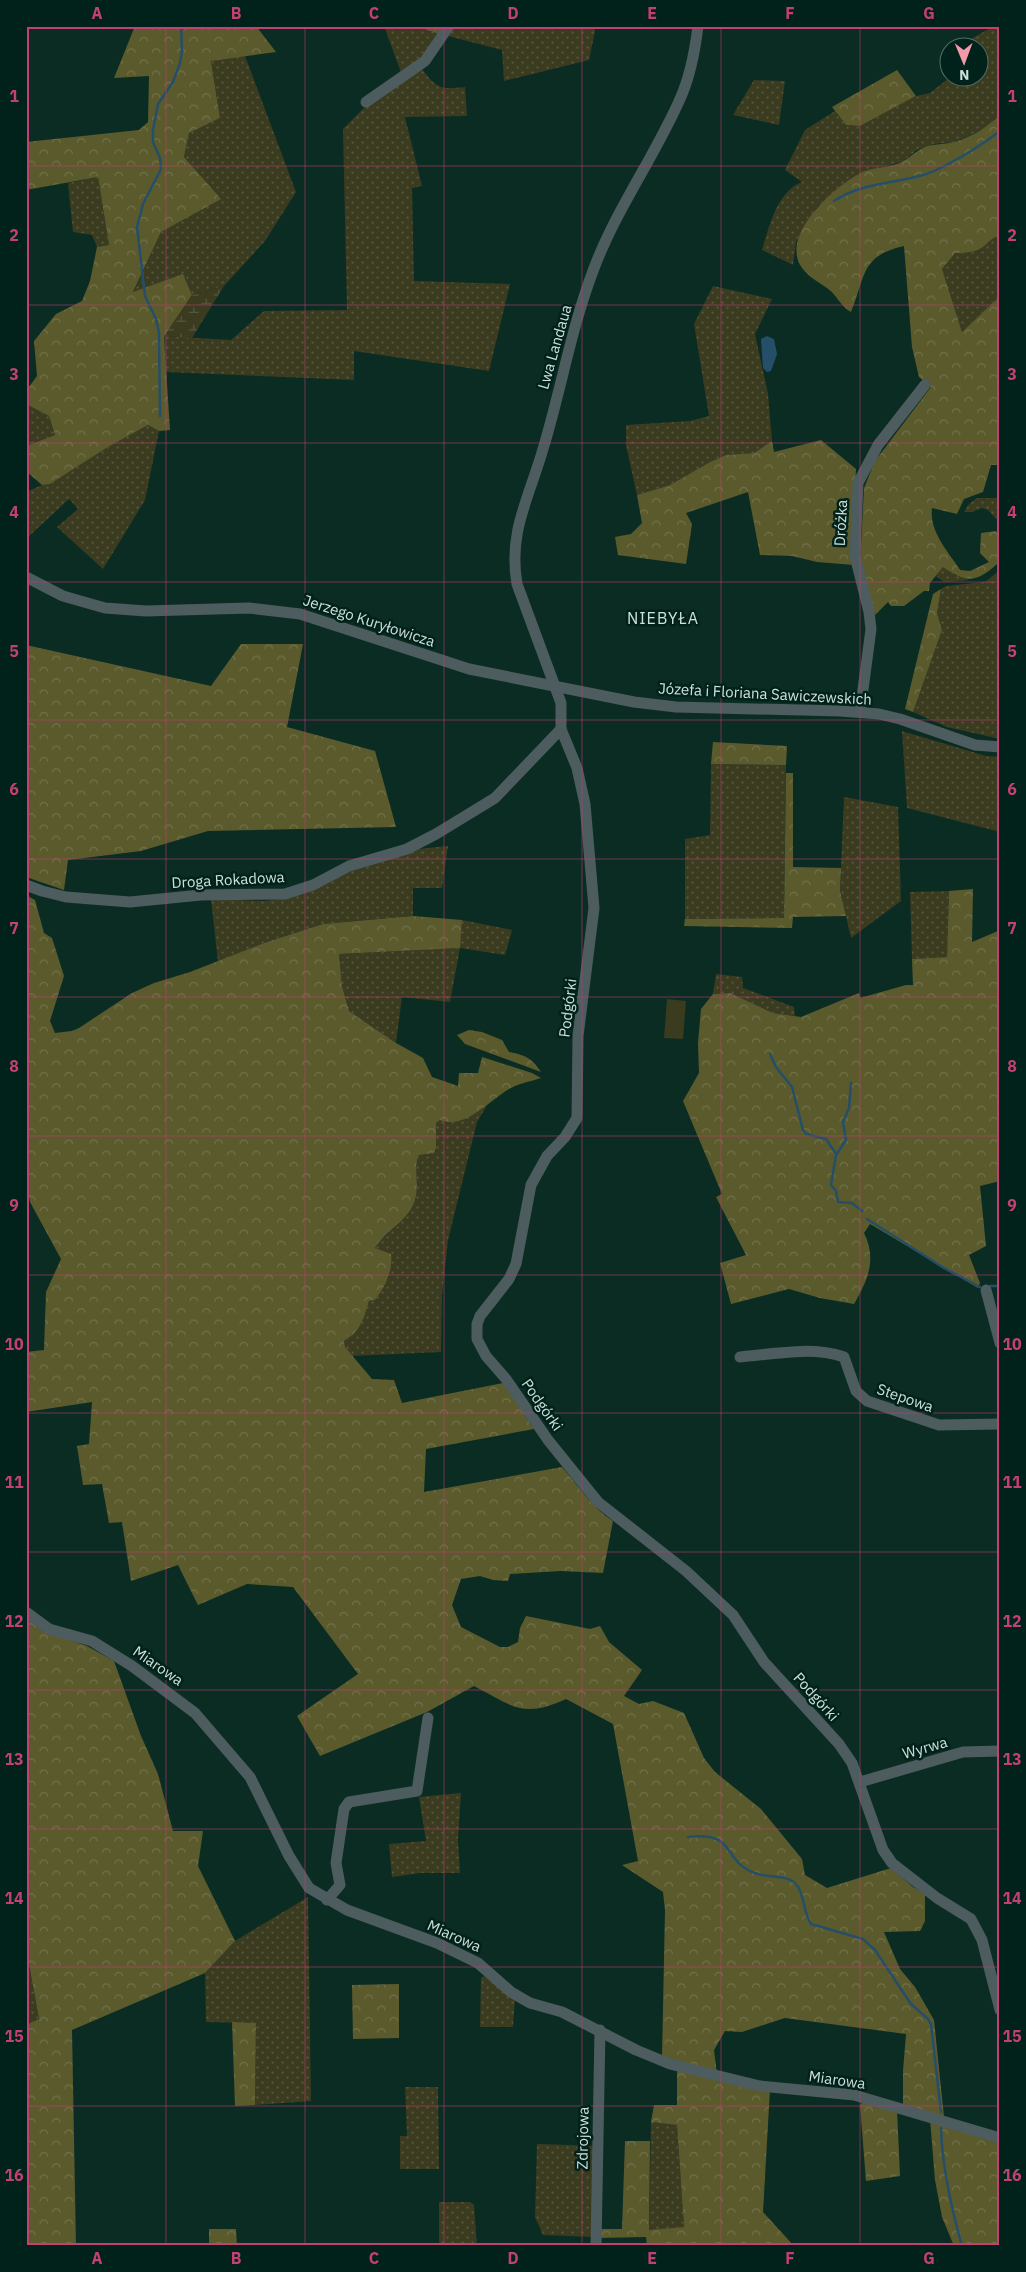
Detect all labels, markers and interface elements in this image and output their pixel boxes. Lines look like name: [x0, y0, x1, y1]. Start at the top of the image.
text: A: [92, 3, 103, 23]
text: B: [231, 3, 242, 23]
text: C: [369, 3, 379, 23]
text: D: [507, 3, 519, 23]
text: E: [647, 3, 657, 23]
text: F: [785, 3, 795, 23]
text: G: [923, 3, 935, 23]
north arrow: [938, 38, 988, 88]
text: N: [959, 66, 969, 84]
text: 1: [9, 86, 19, 106]
text: 1: [1007, 86, 1017, 106]
text: 2: [9, 225, 19, 245]
text: 2: [1007, 225, 1017, 245]
street label: Lwa Landaua: [533, 302, 576, 391]
text: 3: [9, 364, 19, 384]
text: 3: [1007, 364, 1017, 384]
street label: Dróżka: [830, 499, 851, 547]
text: 4: [9, 502, 19, 522]
text: 4: [1007, 502, 1017, 522]
street label: Jerzego Kuryłowicza: [301, 590, 437, 651]
district label: NIEBYŁA: [627, 608, 699, 628]
text: 5: [9, 641, 19, 661]
text: 5: [1007, 641, 1017, 661]
street label: Józefa i Floriana Sawiczewskich: [658, 678, 872, 709]
text: 6: [9, 779, 19, 799]
text: 6: [1007, 779, 1017, 799]
street label: Droga Rokadowa: [171, 867, 285, 892]
text: 7: [9, 918, 19, 938]
text: 7: [1007, 918, 1017, 938]
street label: Podgórki: [554, 977, 581, 1039]
text: 8: [9, 1056, 19, 1076]
text: 8: [1007, 1056, 1017, 1076]
text: 9: [9, 1195, 19, 1215]
text: 9: [1007, 1195, 1017, 1215]
text: 10: [4, 1334, 24, 1354]
text: 10: [1002, 1334, 1022, 1354]
street label: Podgórki: [518, 1375, 567, 1434]
street label: Stepowa: [874, 1379, 936, 1416]
text: 11: [4, 1472, 24, 1492]
text: 11: [1002, 1472, 1022, 1492]
text: 12: [4, 1611, 24, 1631]
text: 12: [1002, 1611, 1022, 1631]
street label: Miarowa: [129, 1641, 187, 1690]
street label: Podgórki: [789, 1668, 843, 1725]
street label: Wyrwa: [900, 1732, 950, 1763]
text: 13: [4, 1749, 24, 1769]
text: 13: [1002, 1749, 1022, 1769]
text: 14: [4, 1888, 24, 1908]
text: 14: [1002, 1888, 1022, 1908]
street label: Miarowa: [424, 1915, 484, 1956]
text: 15: [4, 2026, 24, 2046]
text: 15: [1002, 2026, 1022, 2046]
street label: Miarowa: [807, 2066, 867, 2093]
street label: Zdrojowa: [572, 2106, 593, 2170]
text: 16: [4, 2165, 24, 2185]
text: 16: [1002, 2165, 1022, 2185]
text: A: [92, 2248, 103, 2268]
text: B: [231, 2248, 242, 2268]
text: C: [369, 2248, 379, 2268]
text: D: [507, 2248, 519, 2268]
text: E: [647, 2248, 657, 2268]
text: F: [785, 2248, 795, 2268]
text: G: [923, 2248, 935, 2268]

